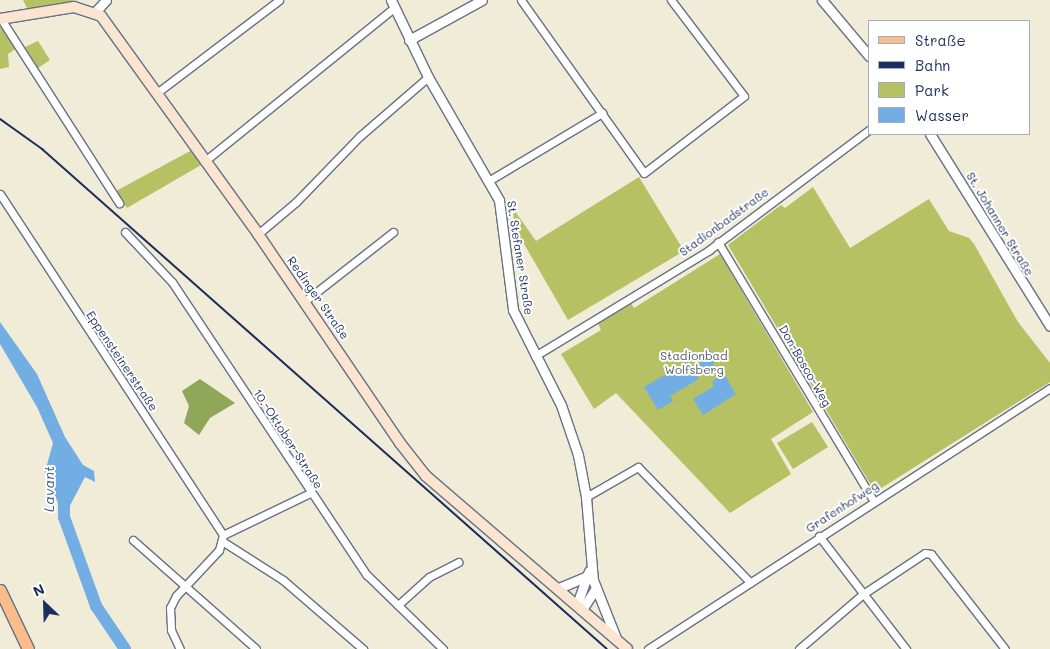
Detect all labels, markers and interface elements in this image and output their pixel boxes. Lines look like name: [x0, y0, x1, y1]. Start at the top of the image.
legend: [868, 20, 1030, 135]
text: Straße: [915, 30, 966, 50]
text: Bahn: [915, 55, 950, 75]
text: Park: [915, 80, 949, 100]
text: Wasser: [915, 105, 969, 125]
street label: St. Johanner Straße: [963, 169, 1037, 279]
street label: Stadionbadstraße: [677, 185, 771, 259]
street label: St. Stefaner Straße: [504, 200, 536, 316]
street label: Redinger Straße: [284, 254, 352, 342]
street label: Eppensteinerstraße: [83, 308, 161, 414]
street label: Don-Bosco-Weg: [776, 323, 834, 409]
park label: Stadionbad Wolfsberg: [660, 349, 728, 377]
street label: 10.-Oktober-Straße: [250, 386, 326, 492]
water label: Lavant: [41, 466, 57, 512]
street label: Grafenhofweg: [803, 478, 881, 536]
north arrow: [20, 579, 70, 629]
text: N: [30, 579, 47, 601]

